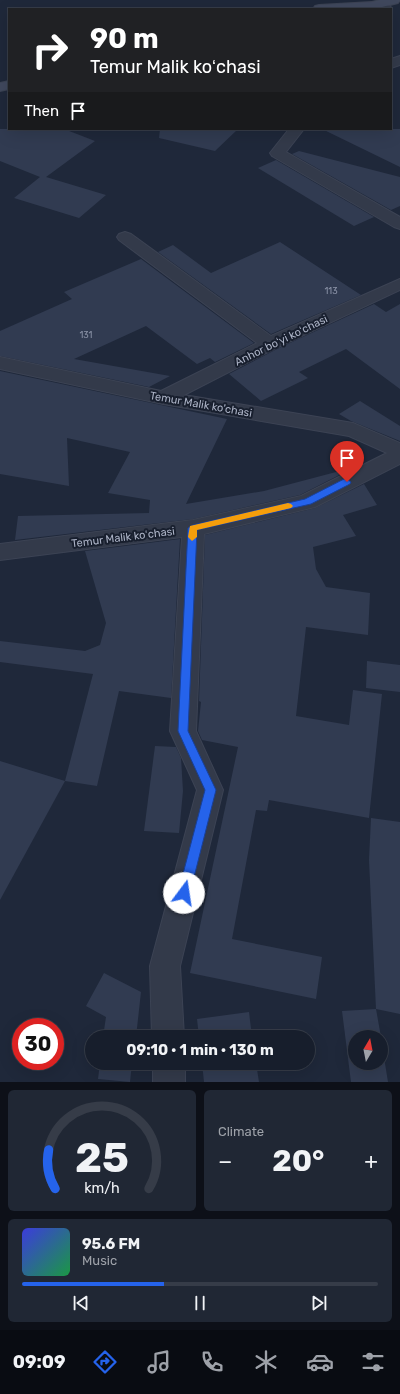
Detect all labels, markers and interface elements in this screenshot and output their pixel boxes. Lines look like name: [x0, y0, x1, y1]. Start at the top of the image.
text: 90 m: [90, 22, 159, 55]
icon: right: [24, 24, 76, 76]
text: Temur Malik koʻchasi: [90, 56, 261, 78]
icon: arrive: [67, 100, 89, 122]
text: Then: [24, 102, 59, 120]
house number: 113: [324, 286, 338, 296]
street label: Anhor boʻyi koʻchasi: [233, 312, 330, 369]
house number: 131: [80, 330, 93, 340]
street label: Temur Malik ko'chasi: [149, 389, 253, 420]
pin: [330, 441, 364, 482]
icon: arrive: [336, 447, 358, 469]
street label: Temur Malik koʻchasi: [71, 525, 176, 550]
position arrow: [163, 872, 205, 914]
speed limit sign: 30: [12, 1018, 64, 1070]
north arrow: [348, 1030, 388, 1070]
map controls: [348, 1030, 388, 1070]
text: 09:10 · 1 min · 130 m: [126, 1041, 274, 1059]
text: Climate: [218, 1124, 264, 1139]
text: 25: [75, 1132, 129, 1181]
text: 20°: [272, 1143, 324, 1179]
text: −: [218, 1148, 232, 1175]
text: +: [364, 1148, 378, 1175]
text: km/h: [84, 1179, 120, 1196]
text: 95.6 FM: [82, 1235, 140, 1253]
text: Music: [82, 1253, 117, 1268]
icon: previous: [70, 1292, 92, 1314]
icon: pause: [189, 1292, 211, 1314]
icon: next: [308, 1292, 330, 1314]
icon: directions: [91, 1348, 119, 1376]
icon: music: [145, 1348, 173, 1376]
icon: phone: [198, 1348, 226, 1376]
icon: climate: [252, 1348, 280, 1376]
icon: car: [306, 1348, 334, 1376]
icon: filters: [359, 1348, 387, 1376]
text: 09:09: [13, 1351, 66, 1373]

